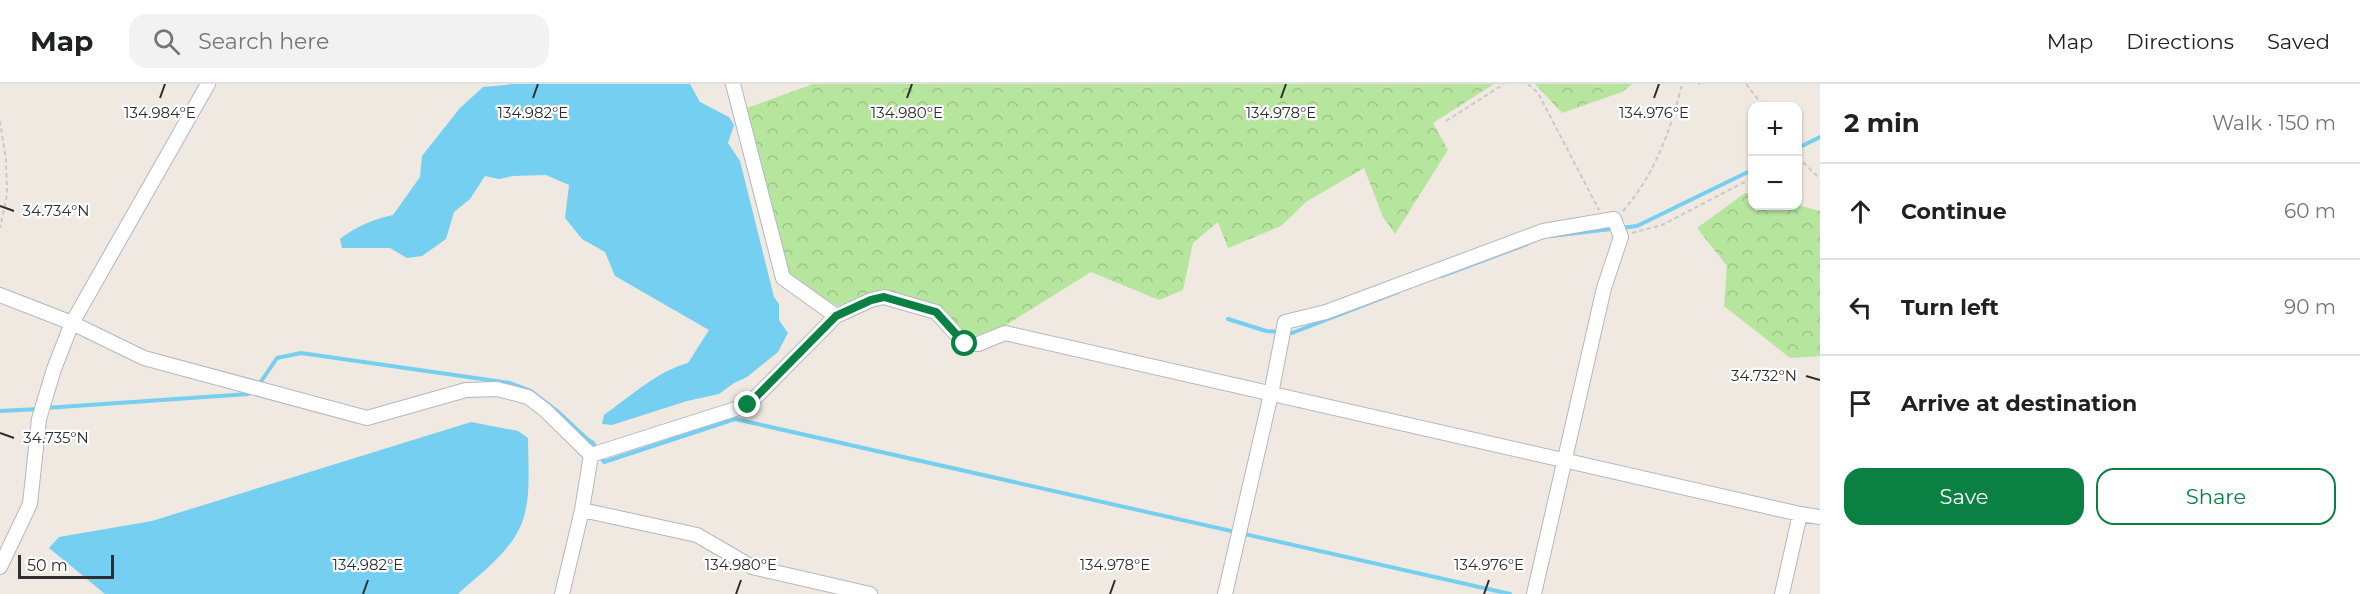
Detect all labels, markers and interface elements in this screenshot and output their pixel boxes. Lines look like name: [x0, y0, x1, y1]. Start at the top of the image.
search box: [129, 14, 549, 68]
text: Map: [30, 24, 93, 58]
icon: search: [150, 25, 183, 58]
text: Search here: [198, 28, 329, 55]
text: Map: [2047, 29, 2093, 54]
text: Directions: [2126, 29, 2234, 54]
text: Saved: [2267, 29, 2330, 54]
map controls: [1748, 102, 1802, 210]
button: +: [1748, 102, 1802, 156]
text: 134.984°E: [124, 103, 196, 122]
text: 134.982°E: [498, 103, 568, 122]
text: 134.980°E: [871, 103, 943, 122]
text: 134.978°E: [1246, 103, 1316, 122]
text: 134.976°E: [1619, 103, 1689, 122]
text: 2 min: [1844, 107, 1920, 139]
text: Walk · 150 m: [2212, 111, 2336, 135]
button: −: [1748, 156, 1802, 210]
icon: ahead: [1844, 195, 1877, 228]
text: Continue: [1901, 198, 2007, 225]
text: 60 m: [2284, 199, 2336, 223]
text: 34.734°N: [23, 201, 89, 220]
icon: left: [1844, 291, 1877, 324]
text: Turn left: [1901, 294, 1999, 321]
text: 90 m: [2284, 295, 2336, 319]
route start: [951, 330, 977, 356]
text: 34.732°N: [1731, 366, 1797, 385]
icon: arrive: [1844, 387, 1877, 420]
text: Arrive at destination: [1901, 390, 2137, 417]
route end: [734, 391, 760, 417]
text: 34.735°N: [23, 428, 89, 447]
button: Save: [1844, 468, 2084, 525]
button: Share: [2096, 468, 2336, 525]
scale bar: [18, 552, 114, 580]
text: 134.982°E: [333, 555, 403, 574]
text: 134.980°E: [705, 555, 777, 574]
text: 134.978°E: [1080, 555, 1150, 574]
text: 134.976°E: [1454, 555, 1524, 574]
text: 50 m: [27, 556, 68, 575]

